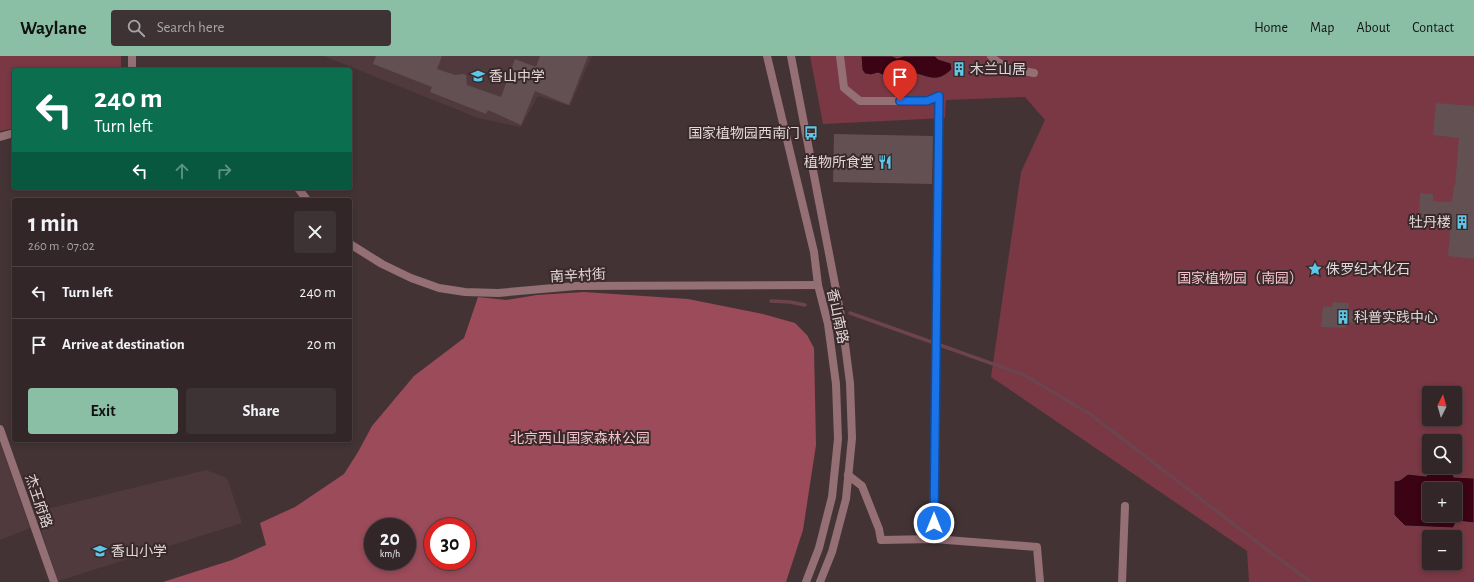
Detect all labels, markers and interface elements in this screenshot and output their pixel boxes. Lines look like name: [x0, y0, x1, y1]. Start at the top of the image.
search box: [111, 10, 391, 46]
icon: search: [125, 17, 147, 39]
text: Waylane: [20, 19, 87, 38]
text: Search here: [157, 20, 224, 35]
text: Home: [1254, 21, 1288, 35]
text: Map: [1310, 21, 1334, 35]
text: About: [1356, 21, 1390, 35]
text: Contact: [1412, 21, 1454, 35]
pin: [883, 60, 917, 101]
building icon: 木兰山居: [951, 61, 967, 77]
place label: 木兰山居: [970, 62, 1026, 77]
icon: arrive: [889, 66, 911, 88]
school or university icon: 香山中学: [470, 68, 486, 84]
place label: 香山中学: [489, 69, 545, 84]
icon: left: [28, 84, 80, 136]
text: 240 m: [94, 85, 163, 113]
text: Turn left: [94, 118, 153, 136]
place label: 国家植物园西南门: [688, 125, 800, 141]
bus stop icon: 国家植物园西南门: [803, 125, 819, 141]
place label: 植物所食堂: [804, 154, 874, 170]
restaurant icon: 植物所食堂: [877, 154, 893, 170]
icon: left: [129, 160, 151, 182]
icon: ahead: [171, 160, 193, 182]
icon: right: [213, 160, 235, 182]
button: close: [294, 211, 336, 253]
text: 1 min: [28, 212, 79, 236]
building icon: 牡丹楼: [1454, 214, 1470, 230]
place label: 牡丹楼: [1409, 215, 1451, 230]
text: 260 m · 07:02: [28, 240, 95, 253]
place icon: 侏罗纪木化石: [1307, 261, 1323, 277]
place label: 侏罗纪木化石: [1326, 261, 1410, 277]
street label: 南辛村街: [550, 266, 606, 284]
park label: 国家植物园（南园）: [1177, 270, 1303, 286]
icon: left: [28, 282, 50, 304]
text: Turn left: [62, 285, 113, 300]
text: 240 m: [300, 285, 336, 300]
street label: 香山南路: [824, 287, 851, 345]
building icon: 科普实践中心: [1335, 309, 1351, 325]
place label: 科普实践中心: [1354, 310, 1438, 325]
icon: arrive: [28, 334, 50, 356]
text: Arrive at destination: [62, 337, 185, 352]
text: 20 m: [307, 337, 336, 352]
north arrow: [1422, 386, 1462, 426]
map controls: [1422, 386, 1462, 570]
button: Exit: [28, 388, 178, 434]
button: Share: [186, 388, 336, 434]
park label: 北京西山国家森林公园: [510, 430, 650, 446]
button: search: [1422, 434, 1462, 474]
street label: 杰王府路: [22, 472, 55, 530]
button: +: [1422, 482, 1462, 522]
position arrow: [913, 502, 955, 544]
speed limit sign: 30: [424, 518, 476, 570]
text: 20: [380, 529, 400, 549]
button: −: [1422, 530, 1462, 570]
school or university icon: 香山小学: [92, 543, 108, 559]
place label: 香山小学: [111, 544, 167, 559]
text: km/h: [380, 549, 400, 559]

